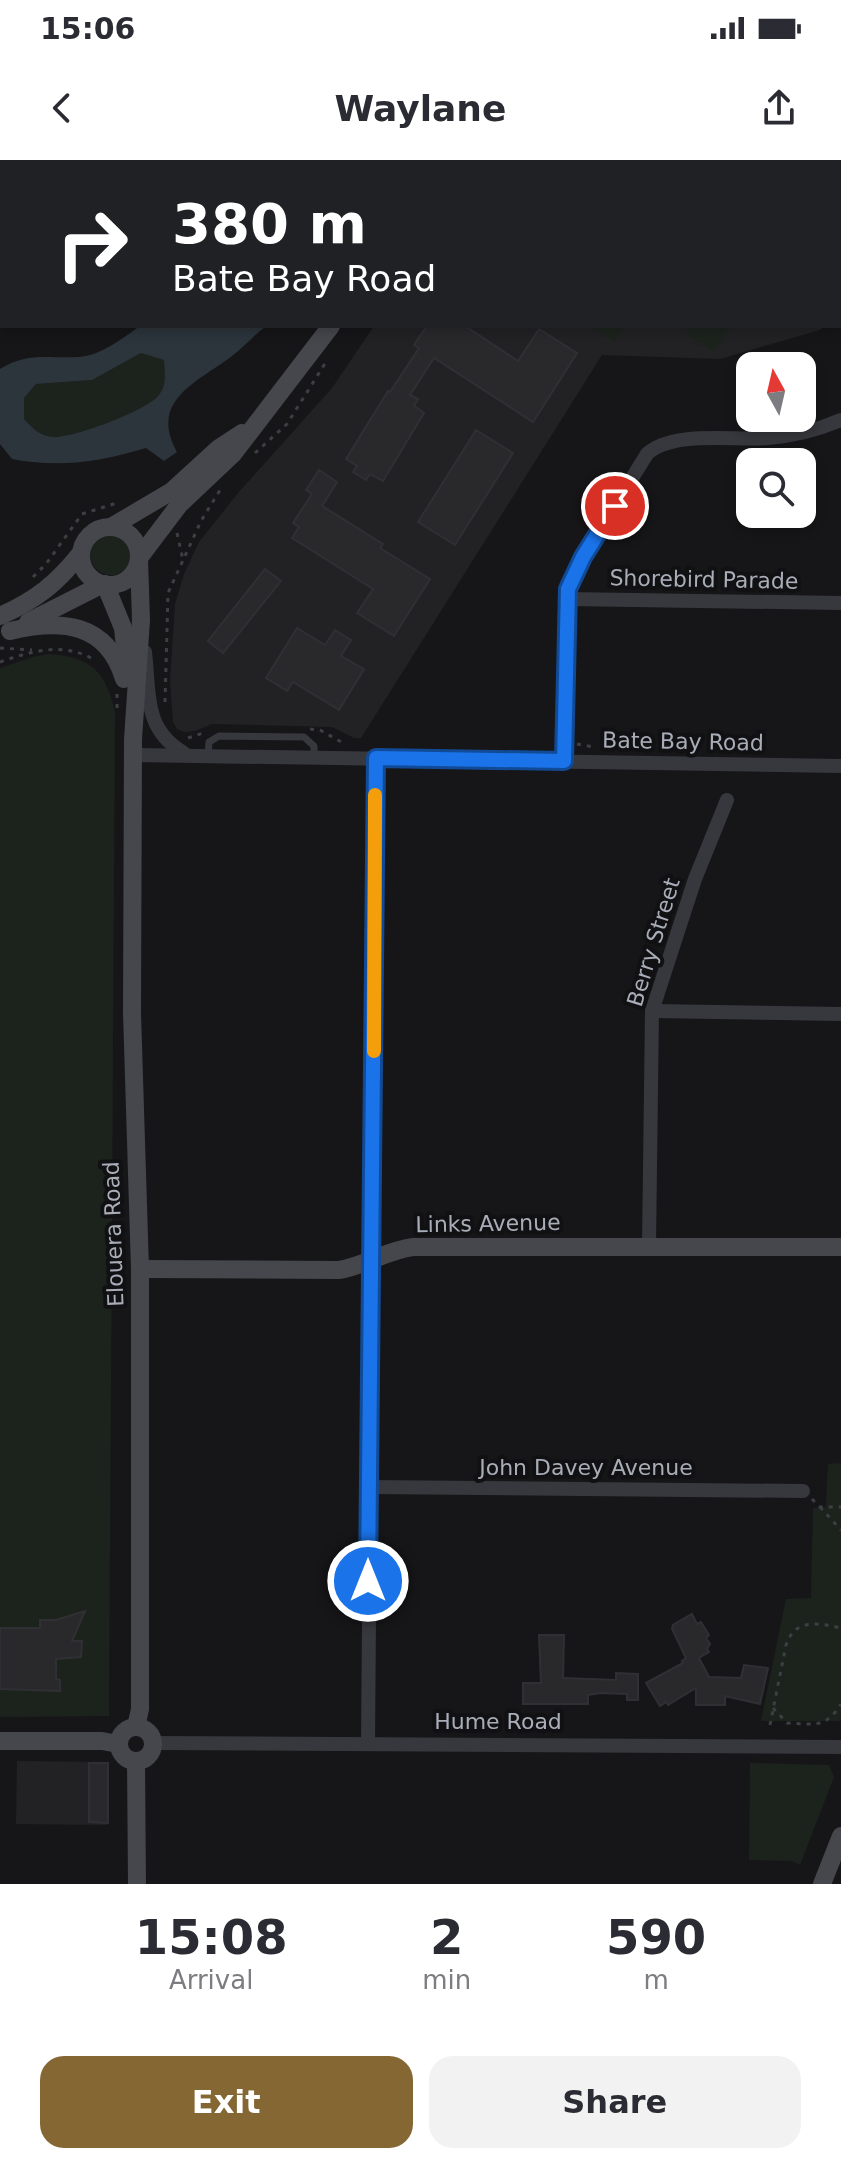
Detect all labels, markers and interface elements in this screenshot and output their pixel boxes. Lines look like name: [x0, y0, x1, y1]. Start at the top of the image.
text: 15:06: [40, 11, 136, 46]
icon: back: [40, 86, 84, 130]
icon: share: [757, 86, 801, 130]
text: Waylane: [335, 88, 506, 129]
text: 380 m: [172, 191, 367, 256]
icon: right: [40, 192, 144, 296]
text: Bate Bay Road: [172, 258, 436, 299]
north arrow: [736, 352, 816, 432]
map controls: [736, 352, 816, 528]
button: search: [736, 448, 816, 528]
pin: [581, 472, 649, 540]
icon: arrive: [593, 484, 637, 528]
street label: Shorebird Parade: [609, 565, 799, 594]
street label: Bate Bay Road: [602, 728, 764, 755]
street label: Berry Street: [622, 874, 685, 1009]
street label: Elouera Road: [98, 1161, 129, 1307]
street label: Links Avenue: [415, 1210, 561, 1237]
street label: John Davey Avenue: [477, 1455, 693, 1480]
position arrow: [326, 1539, 410, 1623]
street label: Hume Road: [434, 1709, 562, 1734]
text: 15:08: [135, 1909, 288, 1965]
text: 2: [430, 1909, 463, 1965]
text: 590: [606, 1909, 706, 1965]
text: Arrival: [169, 1965, 253, 1995]
text: min: [422, 1965, 471, 1995]
text: m: [643, 1965, 669, 1995]
button: Exit: [40, 2056, 413, 2148]
button: Share: [429, 2056, 801, 2148]

